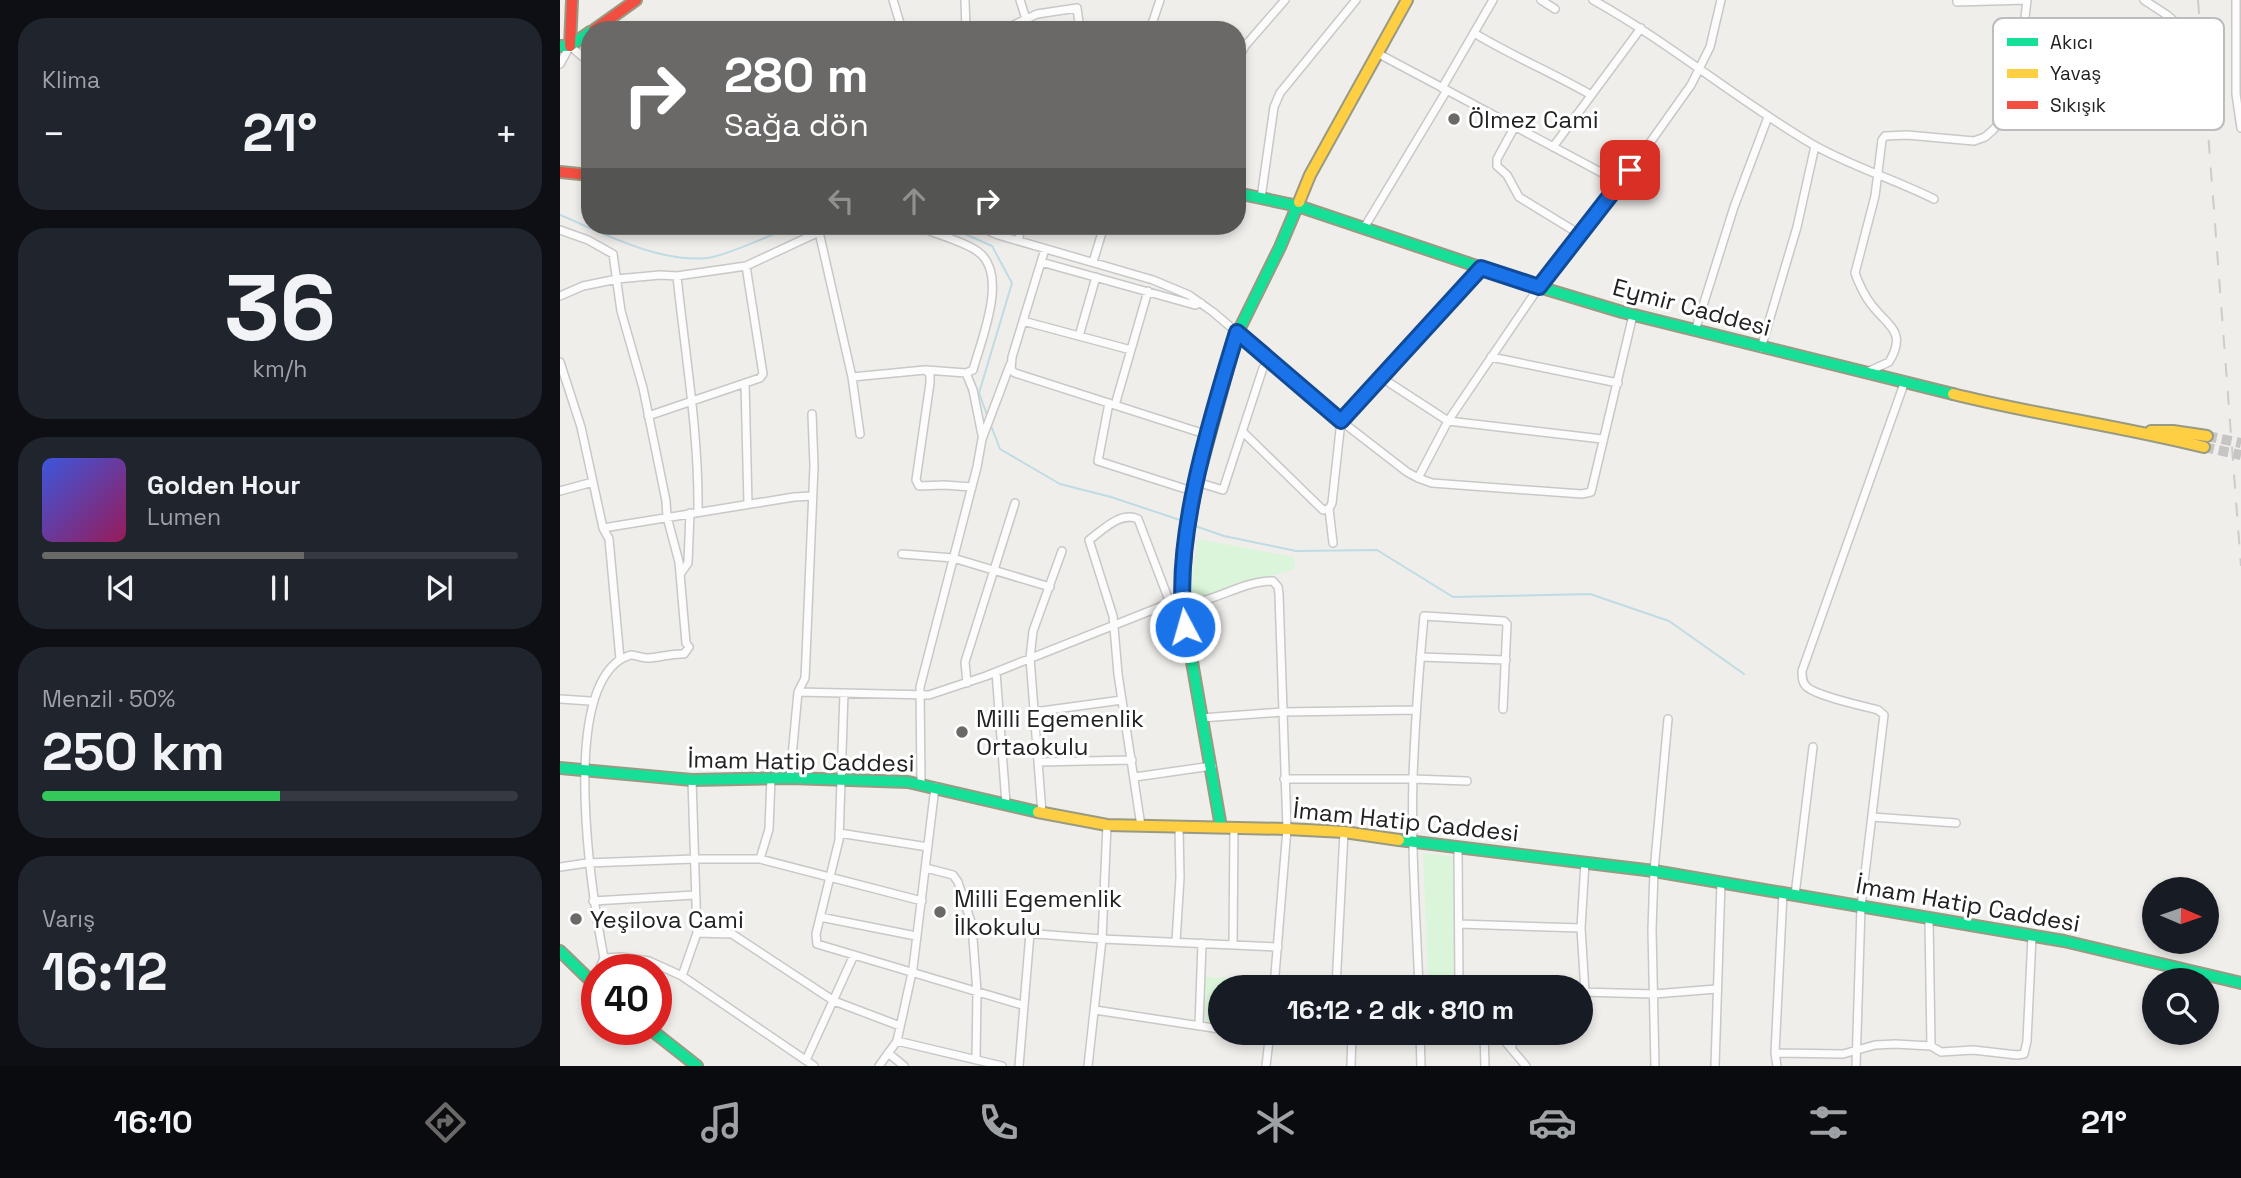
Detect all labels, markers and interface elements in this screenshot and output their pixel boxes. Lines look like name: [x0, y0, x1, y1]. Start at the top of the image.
legend: [1993, 18, 2224, 130]
text: Akıcı: [2050, 30, 2093, 55]
text: 280 m: [724, 44, 869, 106]
icon: right: [609, 49, 700, 140]
text: Yavaş: [2050, 61, 2101, 86]
text: Klima: [42, 65, 100, 95]
text: Sıkışık: [2050, 93, 2106, 118]
text: 21°: [243, 100, 317, 166]
place label: Ölmez Cami: [1468, 104, 1599, 135]
text: Sağa dön: [724, 105, 869, 145]
text: −: [42, 110, 66, 158]
text: +: [494, 110, 518, 158]
marker: Ölmez Cami: [1446, 111, 1462, 127]
pin: [1600, 140, 1660, 200]
icon: arrive: [1611, 151, 1649, 189]
icon: left: [822, 182, 860, 220]
icon: ahead: [895, 182, 933, 220]
icon: right: [968, 182, 1006, 220]
text: 36: [224, 250, 336, 367]
street label: Eymir Caddesi: [1610, 271, 1774, 343]
text: km/h: [253, 354, 307, 384]
text: Golden Hour: [147, 468, 301, 502]
text: Lumen: [147, 502, 221, 532]
icon: previous: [102, 569, 140, 607]
icon: pause: [261, 569, 299, 607]
icon: next: [420, 569, 458, 607]
position arrow: [1148, 590, 1222, 664]
text: Menzil · 50%: [42, 684, 175, 714]
place label: Milli Egemenlik Ortaokulu: [976, 703, 1144, 762]
text: 250 km: [42, 719, 225, 785]
marker: Milli Egemenlik Ortaokulu: [954, 724, 970, 740]
street label: İmam Hatip Caddesi: [687, 744, 915, 778]
street label: İmam Hatip Caddesi: [1292, 794, 1520, 848]
street label: İmam Hatip Caddesi: [1854, 869, 2082, 939]
north arrow: [2142, 877, 2219, 954]
map controls: [2142, 877, 2219, 1045]
place label: Milli Egemenlik İlkokulu: [954, 883, 1122, 942]
text: Varış: [42, 904, 95, 934]
place label: Yeşilova Cami: [590, 904, 744, 935]
marker: Milli Egemenlik İlkokulu: [932, 904, 948, 920]
marker: Yeşilova Cami: [568, 911, 584, 927]
text: 16:12: [42, 939, 168, 1005]
speed limit sign: 40: [581, 954, 672, 1045]
button: search: [2142, 968, 2219, 1045]
text: 16:12 · 2 dk · 810 m: [1287, 993, 1514, 1027]
icon: directions: [421, 1098, 470, 1147]
icon: music: [697, 1098, 746, 1147]
icon: phone: [974, 1098, 1023, 1147]
icon: climate: [1251, 1098, 1300, 1147]
icon: car: [1528, 1098, 1577, 1147]
icon: filters: [1804, 1098, 1853, 1147]
text: 16:10: [114, 1102, 193, 1142]
text: 21°: [2081, 1102, 2127, 1142]

